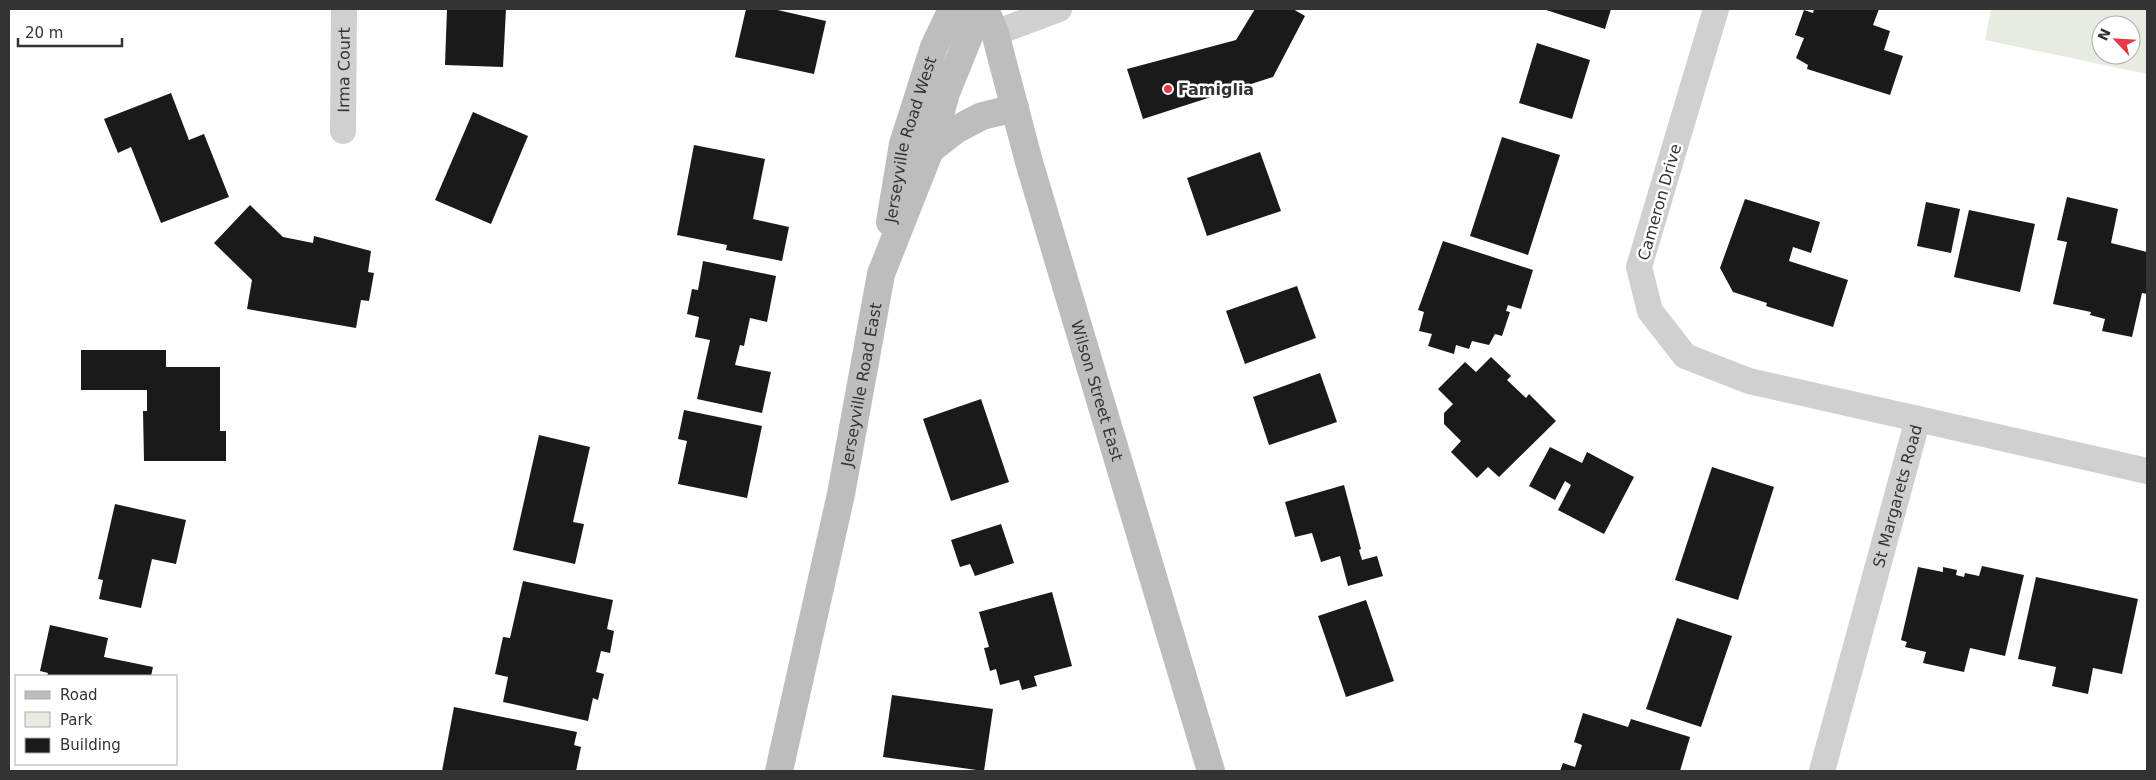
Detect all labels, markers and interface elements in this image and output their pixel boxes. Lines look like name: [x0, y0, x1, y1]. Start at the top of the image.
scale bar: [18, 15, 121, 47]
north arrow: [2091, 15, 2141, 65]
text: 20 m: [25, 24, 63, 42]
text: N: [2094, 26, 2114, 43]
street label: Irma Court: [334, 27, 354, 113]
street label: Jerseyville Road West: [881, 54, 940, 225]
place label: Famiglia: [1178, 80, 1254, 99]
marker: Famiglia: [1162, 83, 1174, 95]
street label: Cameron Drive: [1634, 142, 1685, 263]
street label: Jerseyville Road East: [837, 301, 886, 469]
street label: Wilson Street East: [1067, 318, 1127, 463]
street label: St Margarets Road: [1869, 423, 1926, 570]
legend: [15, 675, 178, 765]
text: Road: [60, 686, 98, 704]
text: Park: [60, 711, 93, 729]
text: Building: [60, 736, 121, 754]

